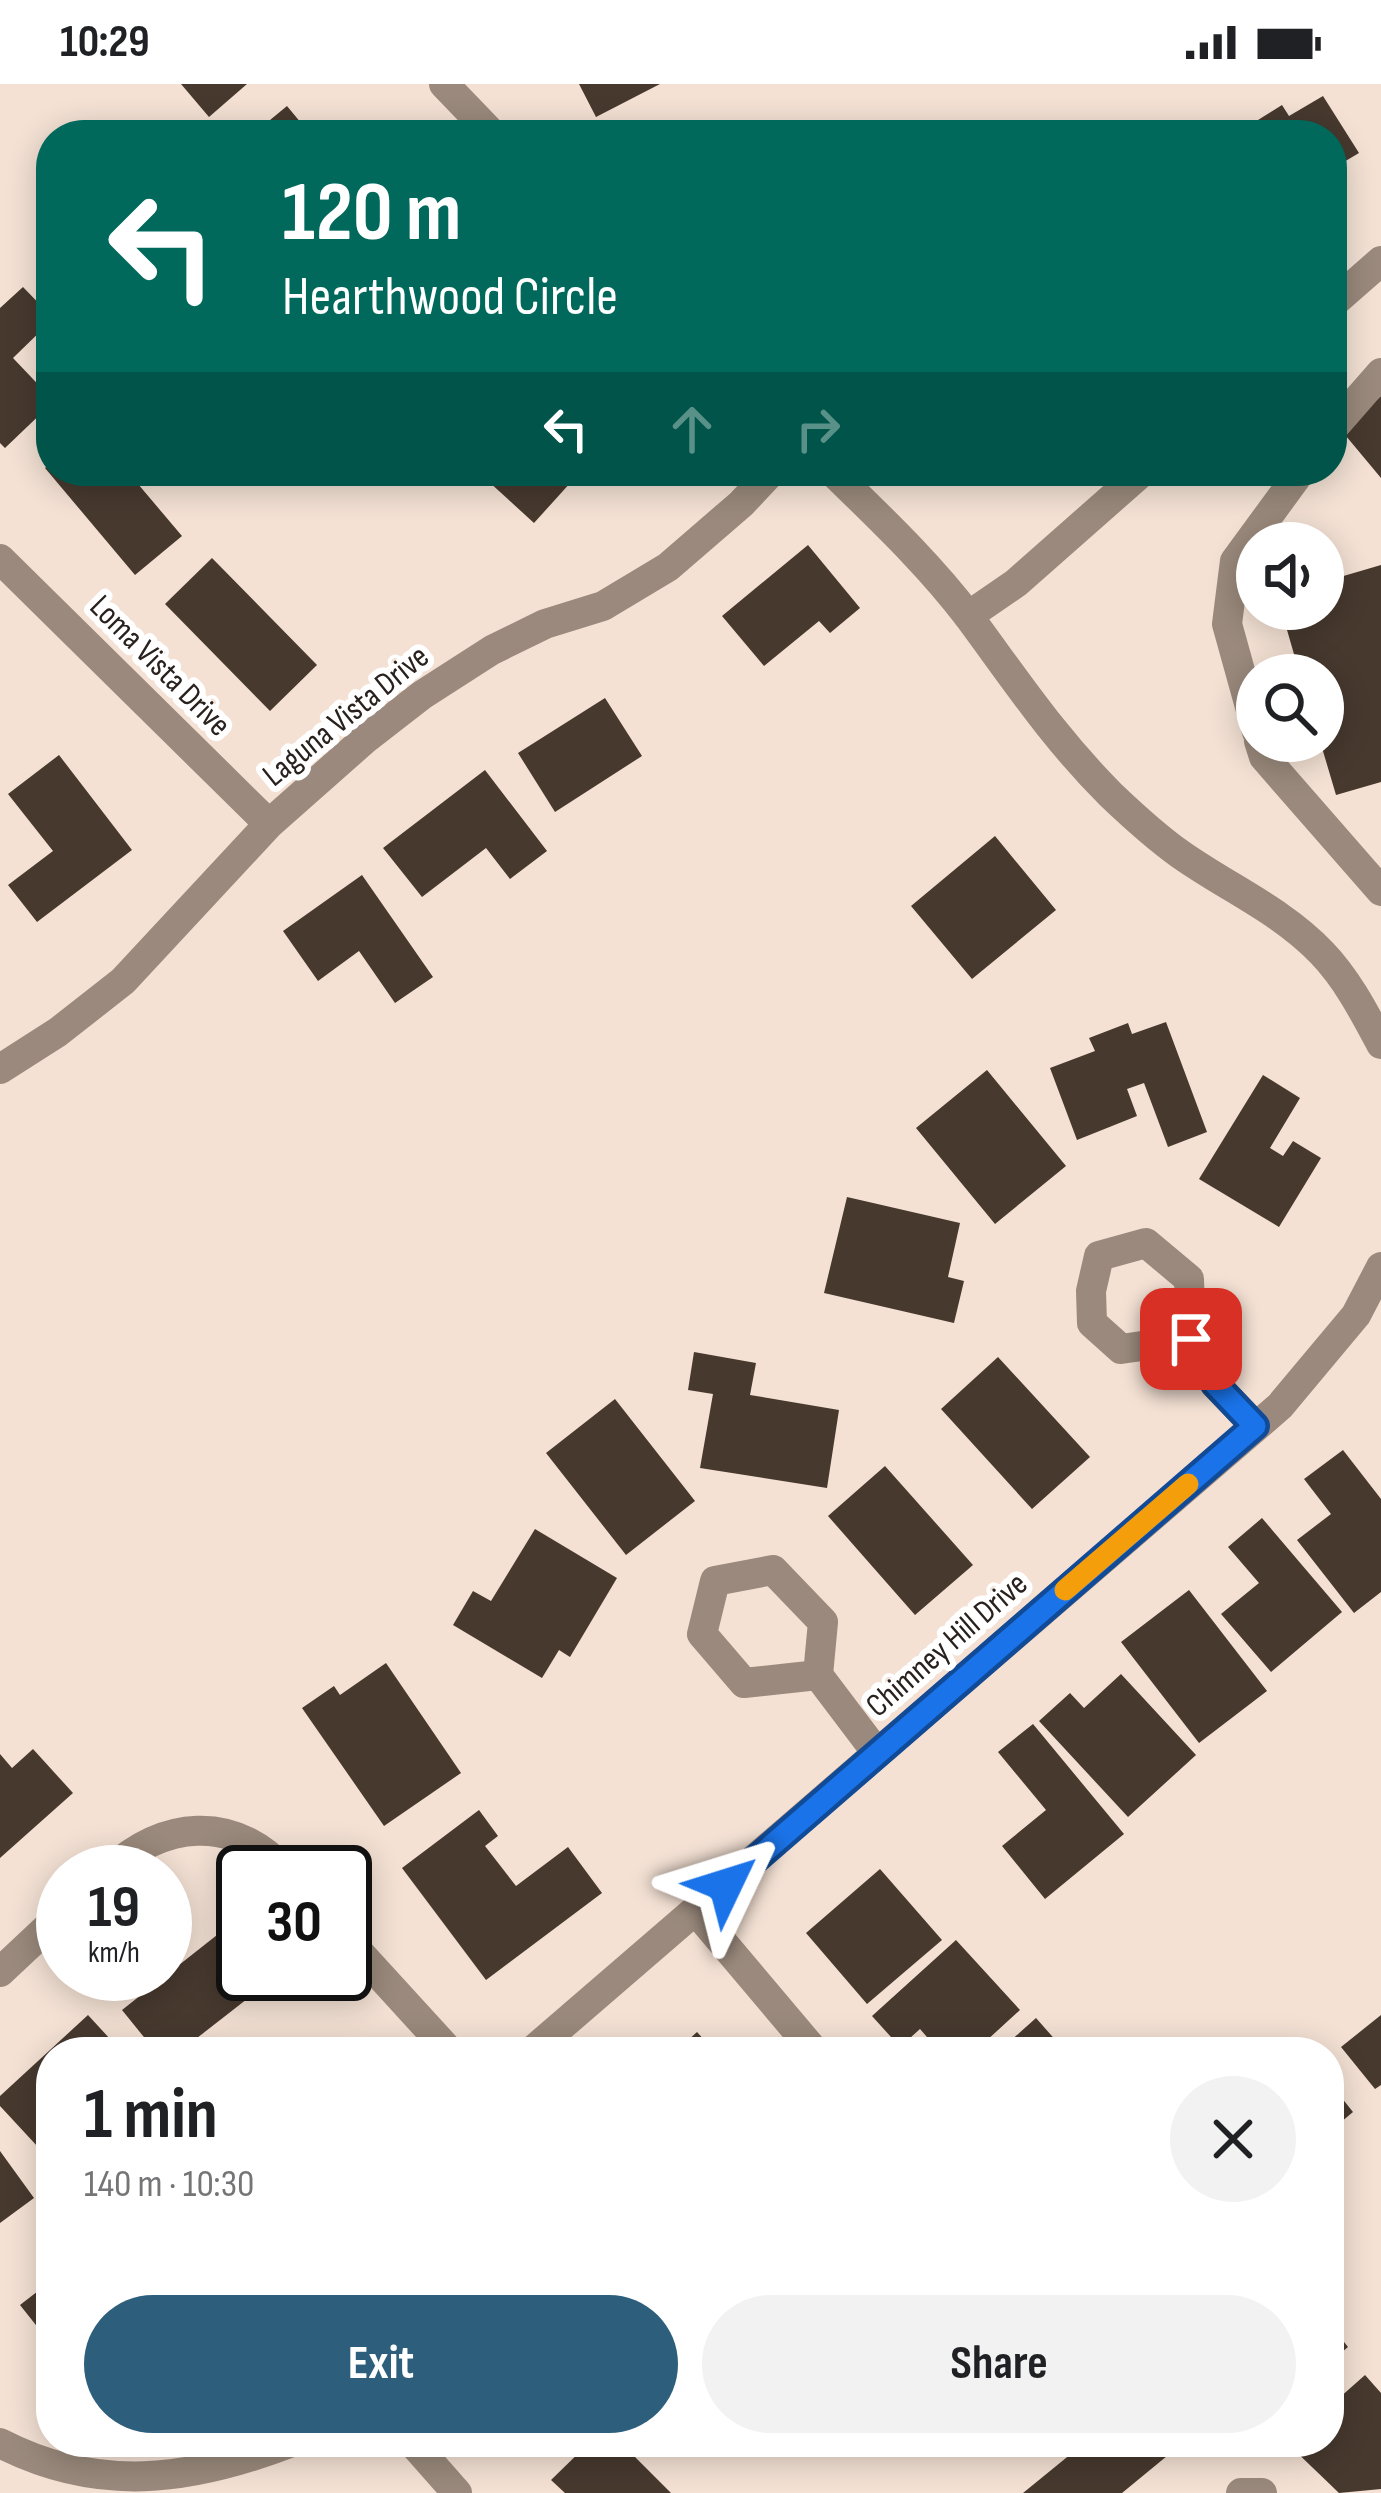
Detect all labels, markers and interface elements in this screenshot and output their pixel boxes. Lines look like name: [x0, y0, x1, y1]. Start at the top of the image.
text: 10:29: [60, 15, 150, 70]
text: 120 m: [282, 163, 461, 264]
icon: left: [84, 168, 240, 324]
text: Hearthwood Circle: [282, 265, 618, 330]
icon: left: [533, 396, 599, 462]
icon: ahead: [659, 396, 725, 462]
icon: right: [785, 396, 851, 462]
map controls: [1236, 522, 1344, 762]
button: sound: [1236, 522, 1344, 630]
street label: Loma Vista Drive: [81, 587, 239, 745]
street label: Laguna Vista Drive: [255, 637, 437, 795]
button: search: [1236, 654, 1344, 762]
pin: [1140, 1288, 1242, 1390]
icon: arrive: [1158, 1306, 1224, 1372]
street label: Chimney Hill Drive: [858, 1564, 1036, 1726]
position arrow: [663, 1822, 789, 1948]
speed limit sign: 30: [216, 1845, 372, 2001]
text: 19: [88, 1872, 140, 1944]
text: km/h: [88, 1935, 140, 1971]
text: 1 min: [84, 2072, 218, 2159]
button: close: [1170, 2076, 1296, 2202]
text: 140 m · 10:30: [84, 2161, 254, 2208]
button: Exit: [84, 2295, 678, 2433]
button: Share: [702, 2295, 1296, 2433]

